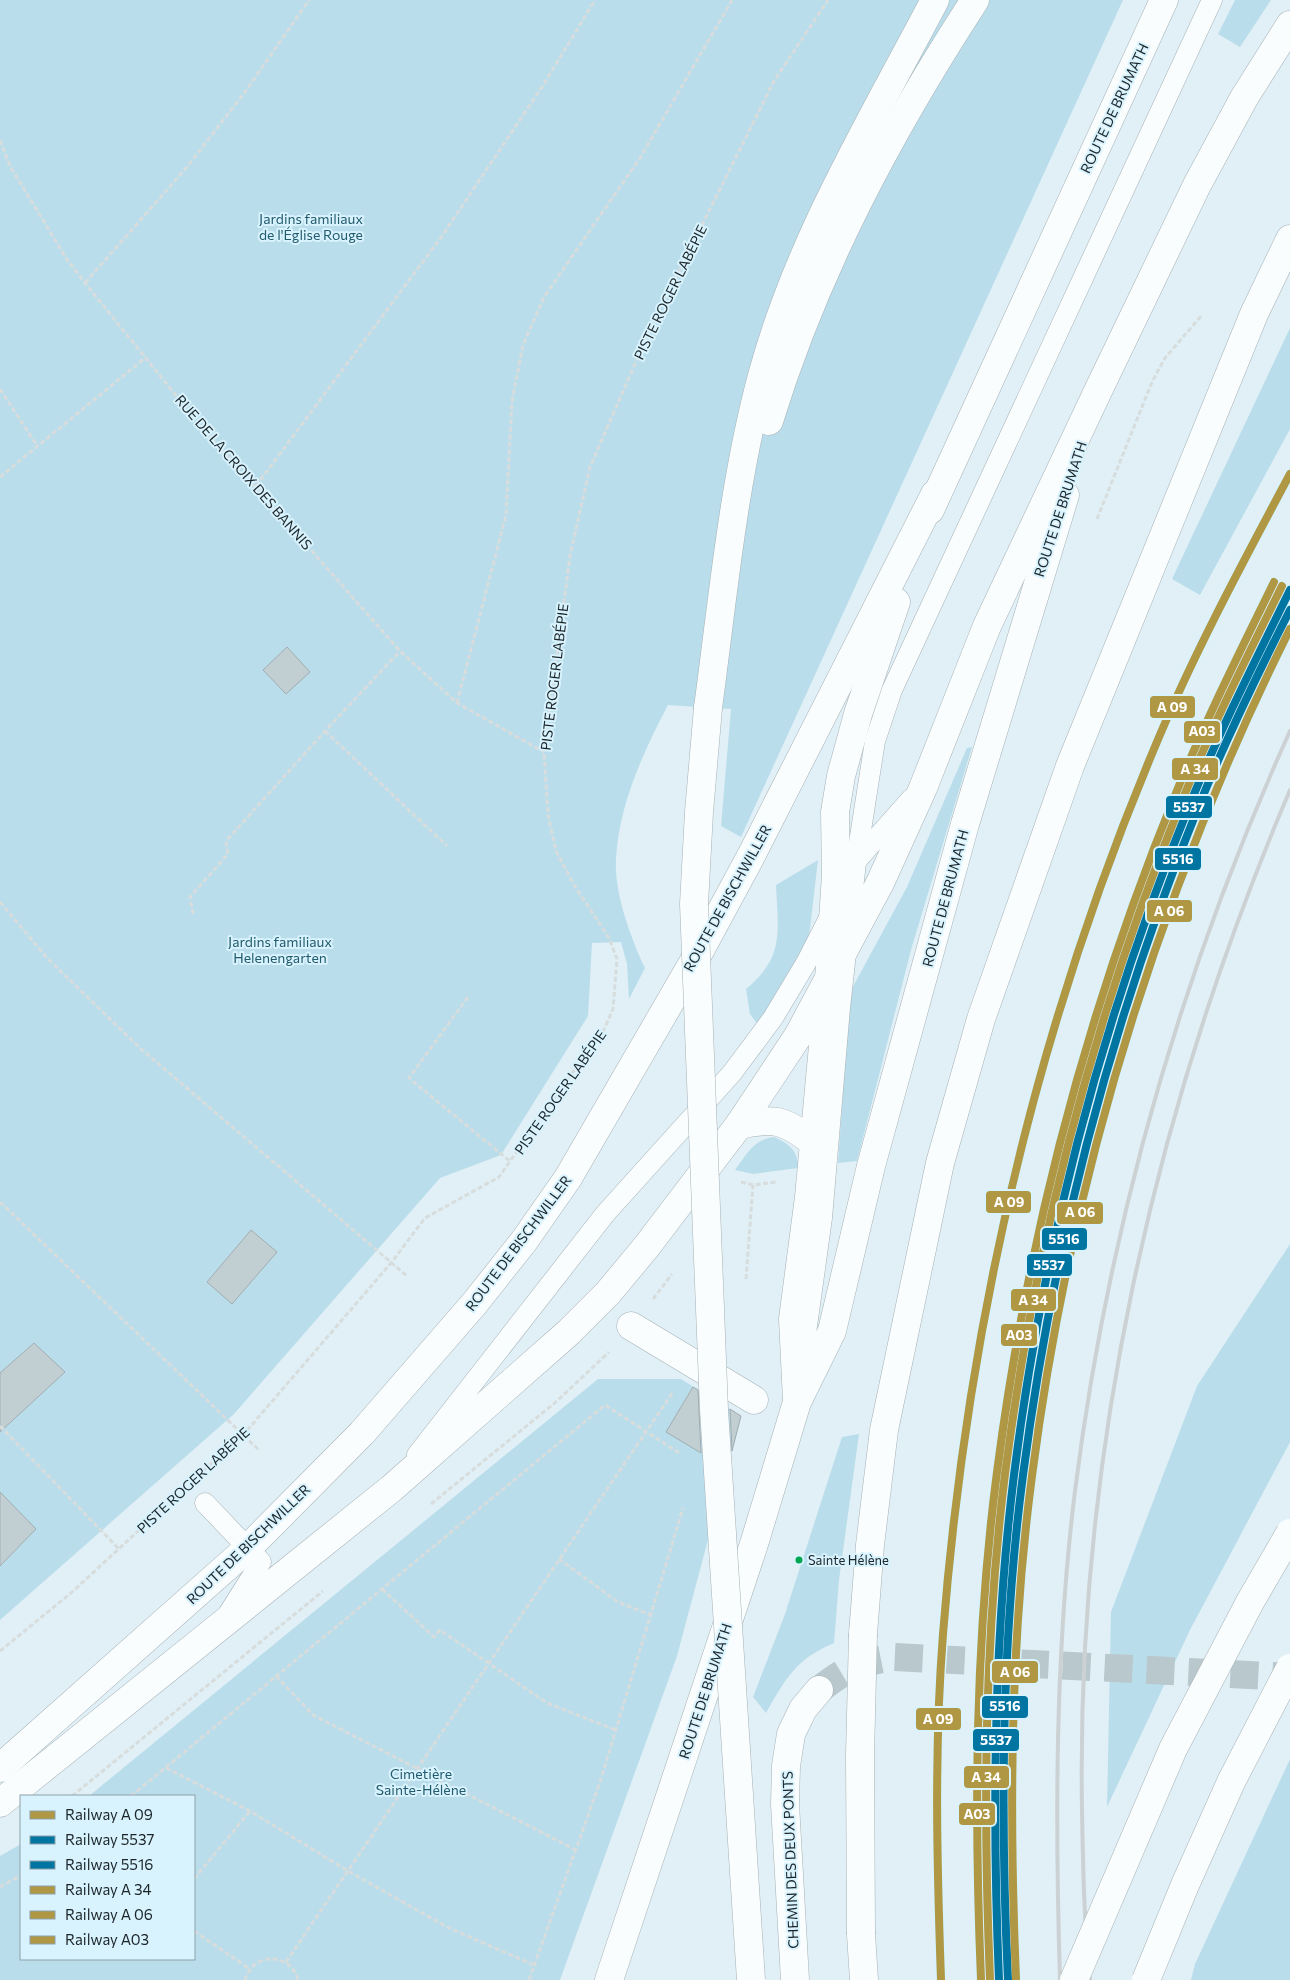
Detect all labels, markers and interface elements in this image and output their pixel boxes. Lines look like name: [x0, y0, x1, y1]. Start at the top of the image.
street label: ROUTE DE BRUMATH: [1076, 40, 1152, 176]
park label: Jardins familiaux de l'Église Rouge: [259, 210, 363, 243]
street label: PISTE ROGER LABÉPIE: [630, 222, 710, 362]
street label: RUE DE LA CROIX DES BANNIS: [172, 391, 316, 553]
street label: ROUTE DE BRUMATH: [1030, 439, 1090, 579]
street label: PISTE ROGER LABÉPIE: [537, 603, 571, 751]
line badge: A 09: [1149, 695, 1196, 719]
text: A 09: [1157, 698, 1188, 715]
line badge: A03: [1183, 720, 1221, 744]
text: A03: [1188, 722, 1216, 739]
line badge: A 34: [1171, 757, 1219, 781]
text: A 34: [1180, 760, 1210, 777]
line badge: 5537: [1165, 795, 1213, 819]
text: 5537: [1173, 798, 1205, 815]
street label: ROUTE DE BISCHWILLER: [680, 822, 774, 974]
street label: ROUTE DE BRUMATH: [918, 827, 972, 969]
line badge: 5516: [1154, 847, 1202, 871]
text: 5516: [1162, 850, 1194, 867]
line badge: A 06: [1146, 899, 1193, 923]
text: A 06: [1154, 902, 1185, 919]
park label: Jardins familiaux Helenengarten: [228, 933, 332, 966]
street label: PISTE ROGER LABÉPIE: [511, 1027, 609, 1157]
street label: ROUTE DE BISCHWILLER: [461, 1172, 575, 1314]
line badge: A 09: [985, 1190, 1032, 1214]
text: A 09: [994, 1193, 1025, 1210]
line badge: A 06: [1056, 1201, 1104, 1225]
text: A 06: [1065, 1203, 1096, 1220]
line badge: 5516: [1041, 1227, 1088, 1251]
text: 5516: [1048, 1230, 1080, 1247]
line badge: 5537: [1026, 1253, 1073, 1277]
text: 5537: [1033, 1256, 1065, 1273]
line badge: A 34: [1010, 1288, 1057, 1312]
text: A 34: [1018, 1291, 1048, 1308]
line badge: A03: [1000, 1323, 1038, 1347]
text: A03: [1005, 1326, 1033, 1343]
street label: PISTE ROGER LABÉPIE: [133, 1423, 253, 1537]
street label: ROUTE DE BISCHWILLER: [183, 1480, 313, 1608]
place label: Sainte Hélène: [808, 1552, 889, 1568]
marker: Sainte Hélène: [794, 1555, 804, 1565]
street label: ROUTE DE BRUMATH: [675, 1621, 735, 1761]
line badge: A 06: [991, 1660, 1039, 1684]
text: A 06: [1000, 1663, 1031, 1680]
line badge: 5516: [981, 1695, 1029, 1719]
text: 5516: [989, 1697, 1021, 1714]
line badge: A 09: [915, 1707, 962, 1731]
text: A 09: [923, 1710, 954, 1727]
line badge: 5537: [972, 1728, 1020, 1752]
text: 5537: [980, 1731, 1012, 1748]
park label: Cimetière Sainte-Hélène: [376, 1765, 466, 1798]
line badge: A 34: [963, 1765, 1010, 1789]
text: A 34: [971, 1768, 1001, 1785]
street label: CHEMIN DES DEUX PONTS: [778, 1771, 802, 1949]
legend: [20, 1795, 195, 1960]
line badge: A03: [958, 1802, 996, 1826]
text: Railway A 09: [65, 1805, 153, 1823]
text: A03: [963, 1805, 991, 1822]
text: Railway 5537: [65, 1830, 154, 1848]
text: Railway 5516: [65, 1855, 153, 1873]
text: Railway A 34: [65, 1880, 151, 1898]
text: Railway A 06: [65, 1905, 153, 1923]
text: Railway A03: [65, 1930, 149, 1948]

